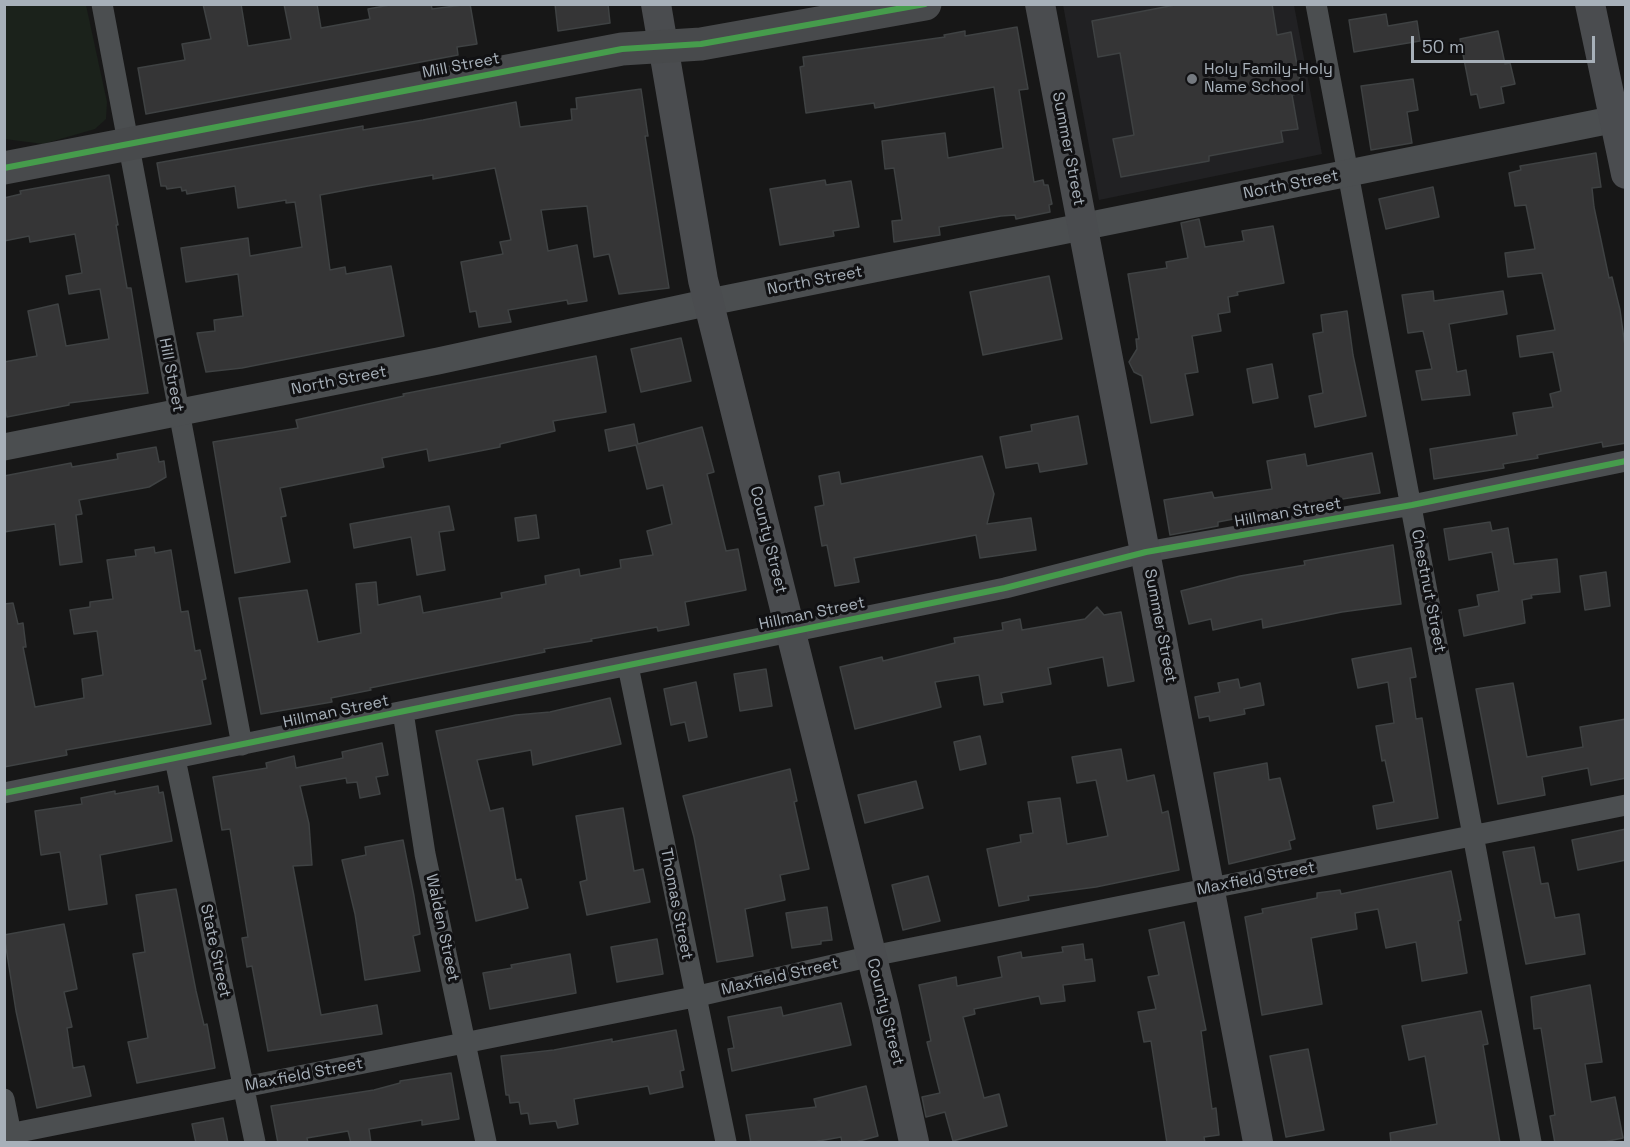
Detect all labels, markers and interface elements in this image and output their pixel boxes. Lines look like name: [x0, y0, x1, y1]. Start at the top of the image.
scale bar: [1414, 24, 1598, 62]
text: 50 m: [1422, 35, 1464, 58]
street label: Mill Street: [421, 49, 501, 83]
place label: Holy Family-Holy Name School: [1204, 60, 1333, 98]
marker: Holy Family-Holy Name School: [1185, 72, 1199, 86]
street label: Summer Street: [1048, 90, 1088, 208]
street label: North Street: [1242, 166, 1340, 204]
street label: North Street: [766, 262, 864, 300]
street label: Hill Street: [154, 336, 188, 414]
street label: North Street: [290, 362, 388, 400]
street label: County Street: [745, 484, 791, 596]
street label: Hillman Street: [1233, 494, 1343, 532]
street label: Chestnut Street: [1407, 528, 1449, 654]
street label: Summer Street: [1140, 567, 1180, 685]
street label: Hillman Street: [757, 593, 867, 635]
street label: Hillman Street: [281, 691, 391, 733]
street label: Thomas Street: [656, 846, 696, 962]
street label: Maxfield Street: [1195, 858, 1317, 900]
street label: Walden Street: [421, 872, 463, 984]
street label: State Street: [196, 902, 234, 1000]
street label: Maxfield Street: [719, 954, 841, 1000]
street label: County Street: [862, 956, 908, 1068]
street label: Maxfield Street: [243, 1054, 365, 1096]

